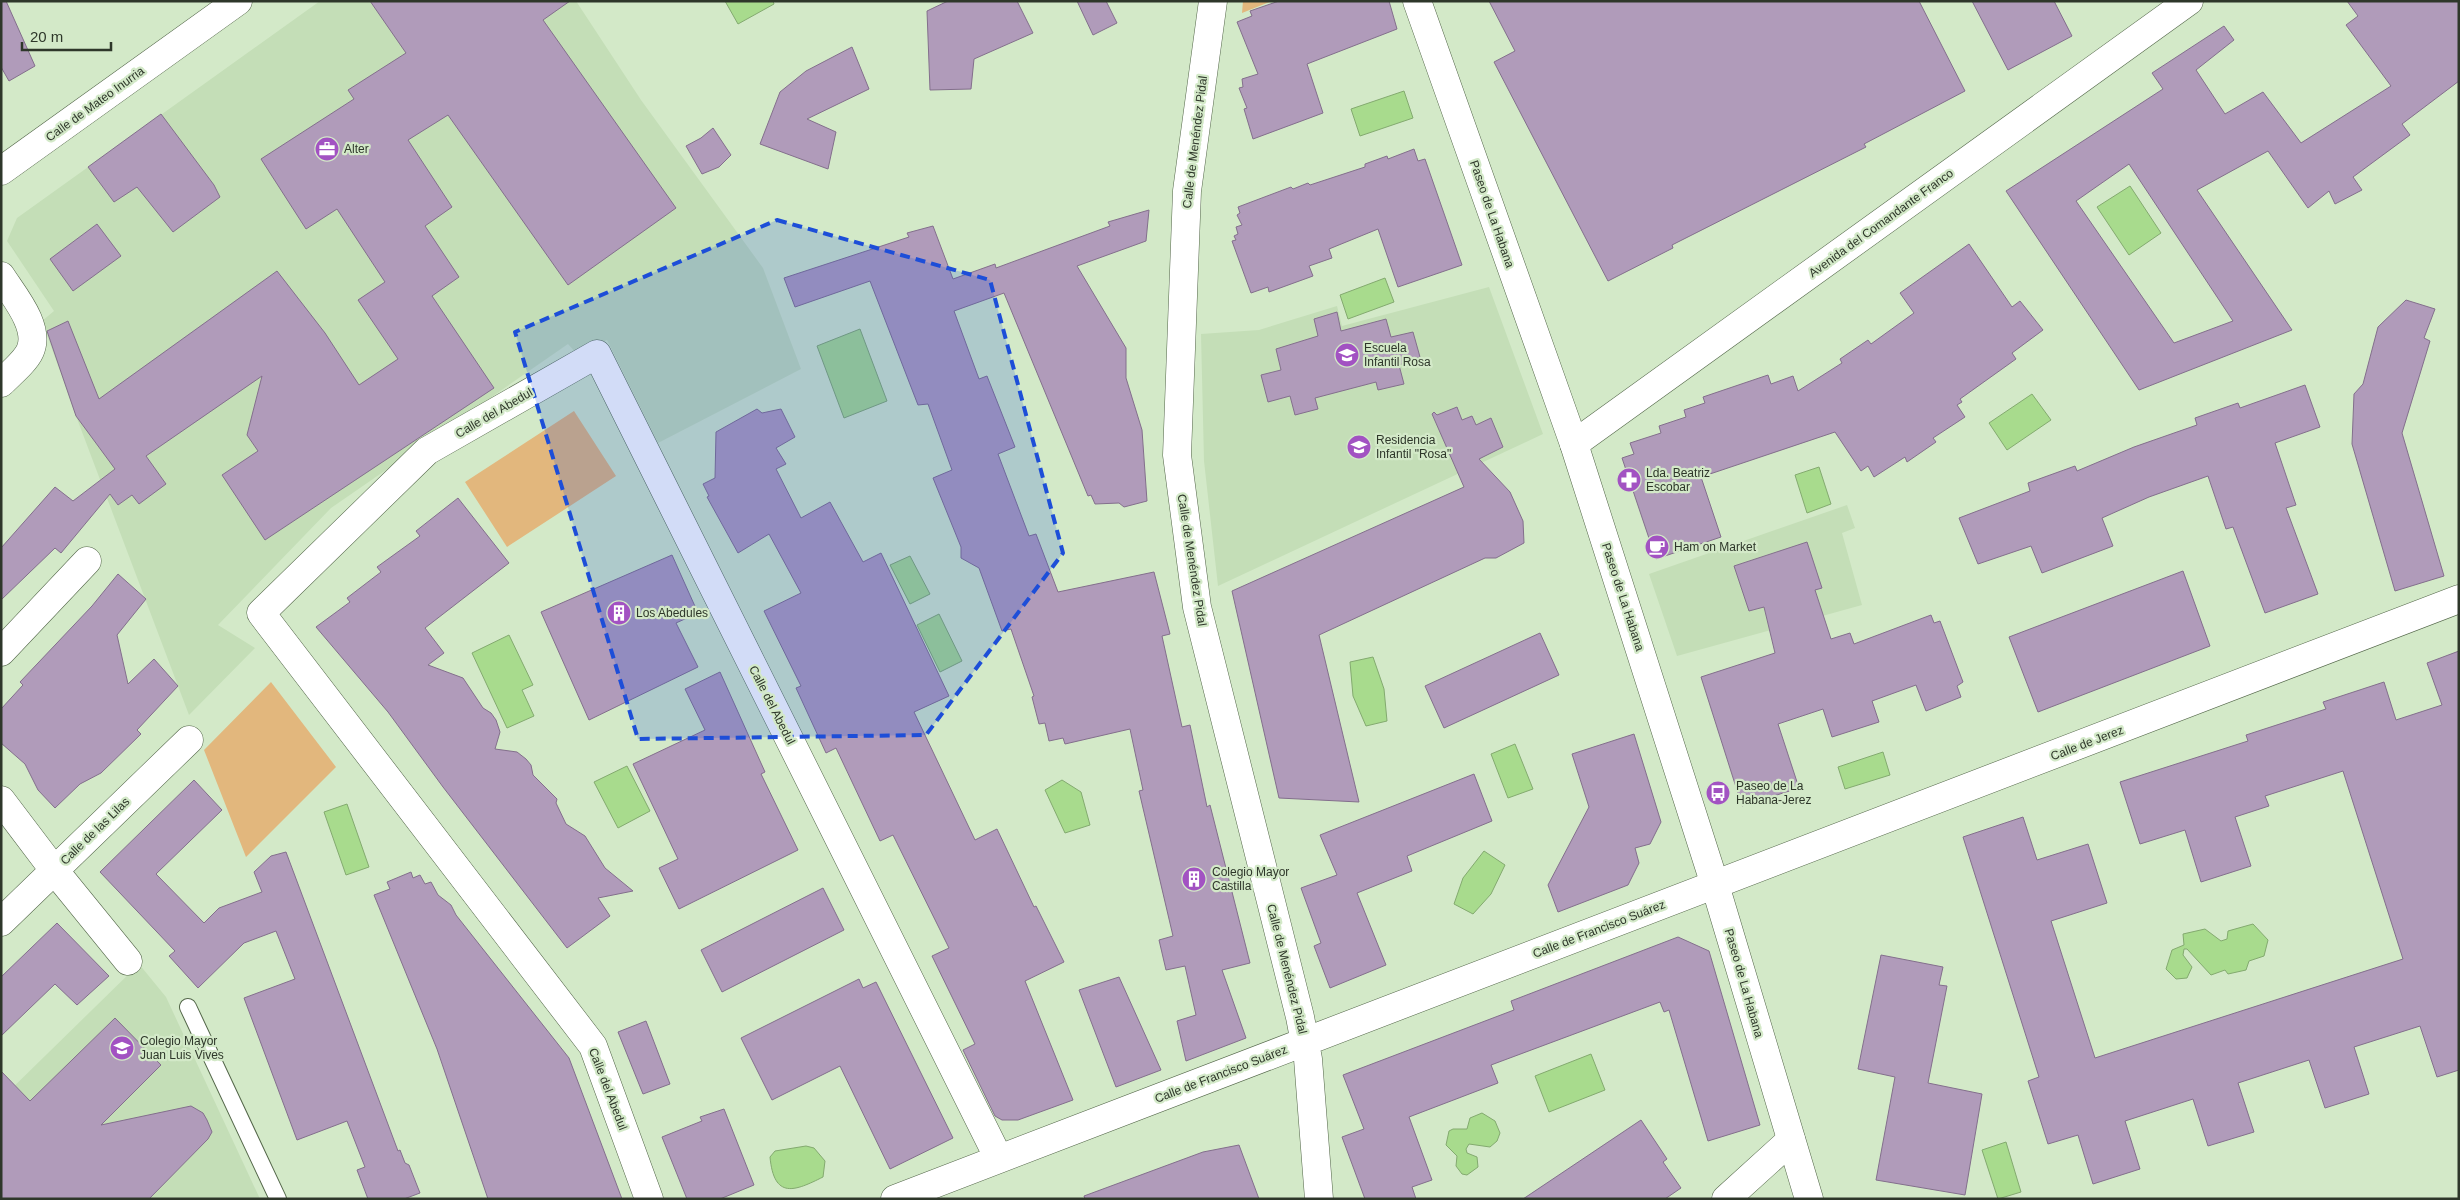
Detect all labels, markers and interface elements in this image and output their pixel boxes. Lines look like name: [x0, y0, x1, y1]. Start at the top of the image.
scale bar: [22, 20, 111, 52]
text: 20 m: [30, 28, 63, 45]
street label: Calle de Mateo Inurria: [43, 63, 147, 144]
street label: Calle de Menéndez Pidal: [1180, 75, 1210, 209]
office icon: Alter: [314, 136, 340, 162]
place label: Alter: [344, 142, 369, 156]
street label: Paseo de La Habana: [1467, 158, 1517, 270]
street label: Avenida del Comandante Franco: [1806, 166, 1956, 280]
place label: Escuela Infantil Rosa: [1364, 341, 1431, 369]
school or university icon: Escuela Infantil Rosa: [1334, 342, 1360, 368]
street label: Calle del Abedul: [453, 385, 535, 441]
place label: Residencia Infantil "Rosa": [1376, 433, 1451, 461]
school or university icon: Residencia Infantil "Rosa": [1346, 434, 1372, 460]
place label: Lda. Beatriz Escobar: [1646, 466, 1710, 494]
pharmacy icon: Lda. Beatriz Escobar: [1616, 467, 1642, 493]
street label: Calle de Menéndez Pidal: [1175, 493, 1209, 627]
cafe icon: Ham on Market: [1644, 534, 1670, 560]
place label: Ham on Market: [1674, 540, 1757, 554]
street label: Paseo de La Habana: [1599, 541, 1647, 653]
building icon: Los Abedules: [606, 600, 632, 626]
place label: Los Abedules: [636, 606, 708, 620]
street label: Calle del Abedul: [746, 663, 798, 747]
street label: Calle de Jerez: [2049, 723, 2125, 763]
place label: Paseo de La Habana-Jerez: [1736, 779, 1811, 807]
bus stop icon: Paseo de La Habana-Jerez: [1705, 780, 1731, 806]
street label: Calle de las Lilas: [58, 794, 132, 868]
place label: Colegio Mayor Castilla: [1212, 865, 1289, 893]
building icon: Colegio Mayor Castilla: [1181, 866, 1207, 892]
street label: Calle de Francisco Suárez: [1531, 897, 1667, 961]
street label: Calle de Menéndez Pidal: [1264, 903, 1310, 1035]
street label: Paseo de La Habana: [1722, 927, 1766, 1039]
place label: Colegio Mayor Juan Luis Vives: [140, 1034, 224, 1062]
school or university icon: Colegio Mayor Juan Luis Vives: [109, 1035, 135, 1061]
street label: Calle de Francisco Suárez: [1153, 1042, 1289, 1106]
street label: Calle del Abedul: [586, 1046, 630, 1132]

